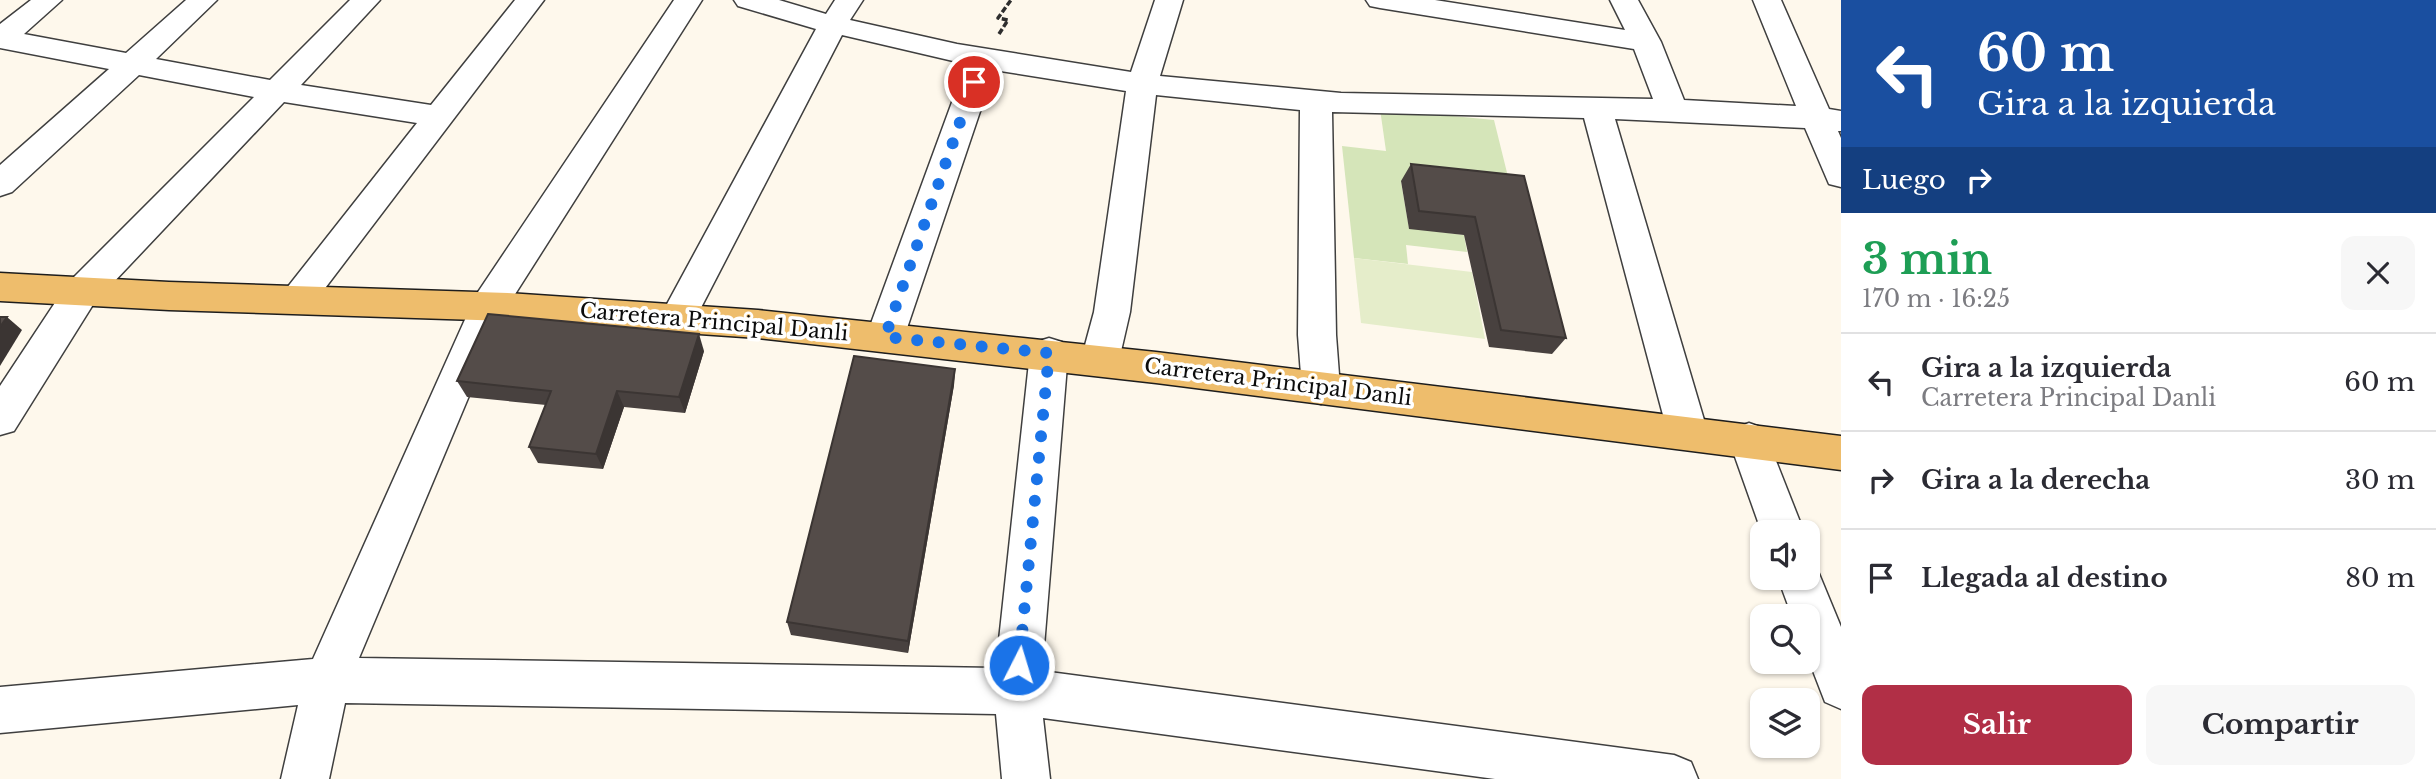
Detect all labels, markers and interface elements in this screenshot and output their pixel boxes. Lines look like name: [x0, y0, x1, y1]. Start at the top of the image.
text: 60 m: [1977, 23, 2114, 84]
icon: left: [1862, 28, 1953, 119]
pin: [944, 52, 1004, 112]
icon: arrive: [955, 63, 993, 101]
text: Gira a la izquierda: [1977, 84, 2276, 124]
icon: right: [1960, 161, 1998, 199]
text: Luego: [1862, 164, 1946, 196]
text: 3 min: [1862, 233, 1992, 285]
button: close: [2341, 236, 2415, 310]
text: 170 m · 16:25: [1862, 285, 2010, 313]
street label: Carretera Principal Danli: [579, 297, 849, 347]
text: Gira a la izquierda: [1921, 352, 2171, 384]
street label: Carretera Principal Danli: [1143, 353, 1413, 411]
icon: left: [1862, 363, 1900, 401]
text: 60 m: [2344, 366, 2415, 398]
text: Carretera Principal Danli: [1921, 384, 2216, 412]
icon: right: [1862, 461, 1900, 499]
text: Gira a la derecha: [1921, 464, 2150, 496]
text: 30 m: [2345, 464, 2415, 496]
map controls: [1750, 520, 1820, 758]
button: sound: [1750, 520, 1820, 590]
icon: arrive: [1862, 559, 1900, 597]
text: Llegada al destino: [1921, 562, 2168, 594]
text: 80 m: [2345, 562, 2415, 594]
button: search: [1750, 604, 1820, 674]
position arrow: [982, 628, 1056, 702]
button: Salir: [1862, 685, 2132, 765]
button: Compartir: [2146, 685, 2415, 765]
button: layers: [1750, 688, 1820, 758]

